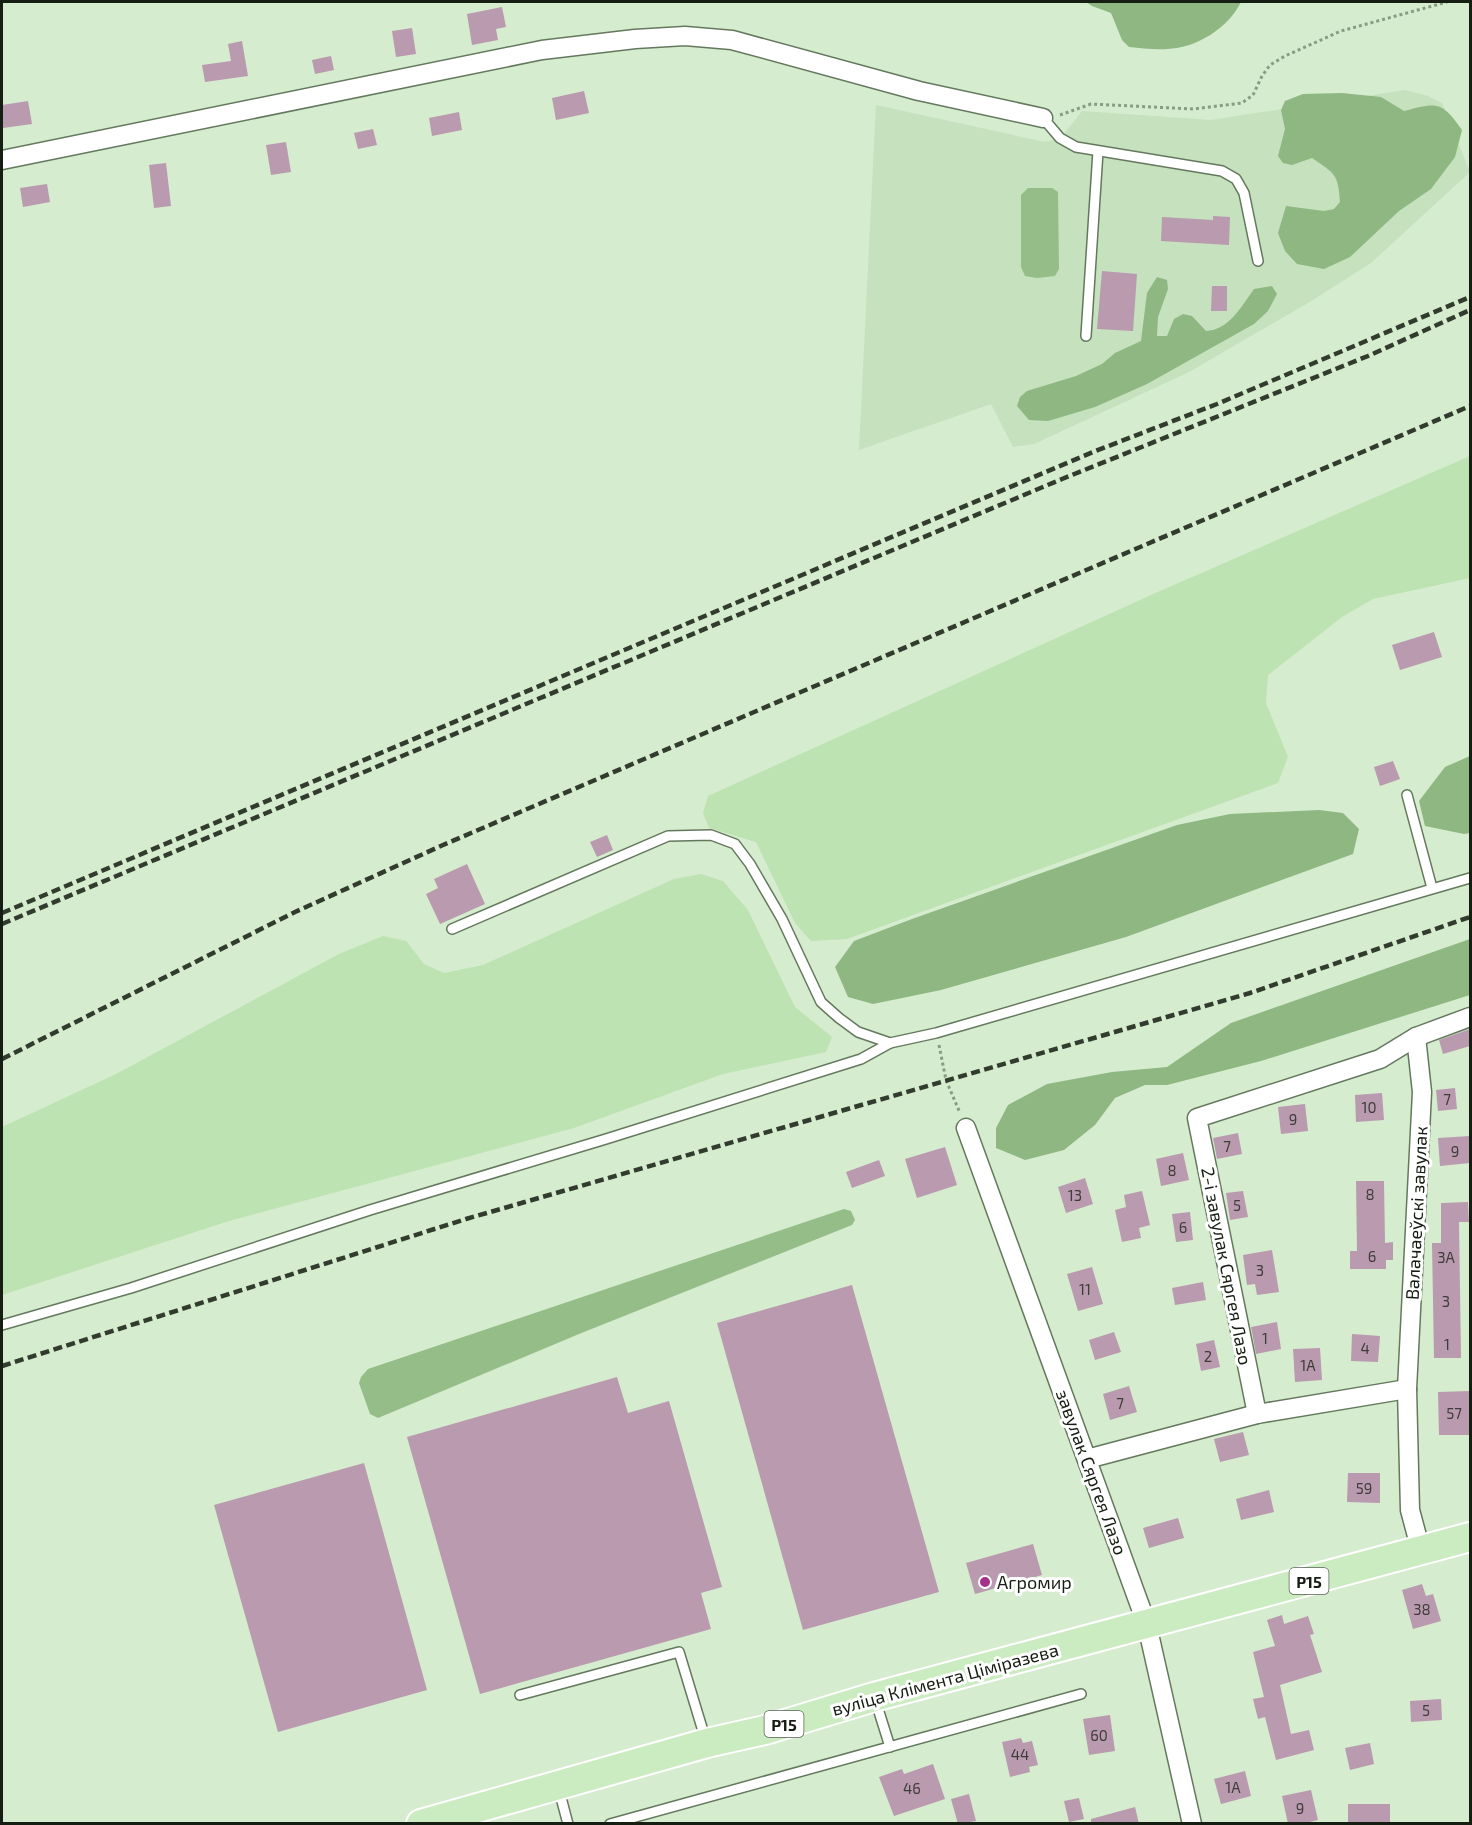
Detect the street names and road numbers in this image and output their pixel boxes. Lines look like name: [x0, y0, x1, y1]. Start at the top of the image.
street label: Валачаеўскі завулак: [1400, 1125, 1432, 1301]
street label: 2-і завулак Сяргея Лазо: [1197, 1165, 1257, 1367]
street label: завулак Сяргея Лазо: [1052, 1386, 1132, 1558]
road number: Р15: [1290, 1568, 1328, 1594]
street label: вуліца Клімента Ціміразева: [829, 1638, 1061, 1720]
road number: Р15: [764, 1711, 804, 1737]

